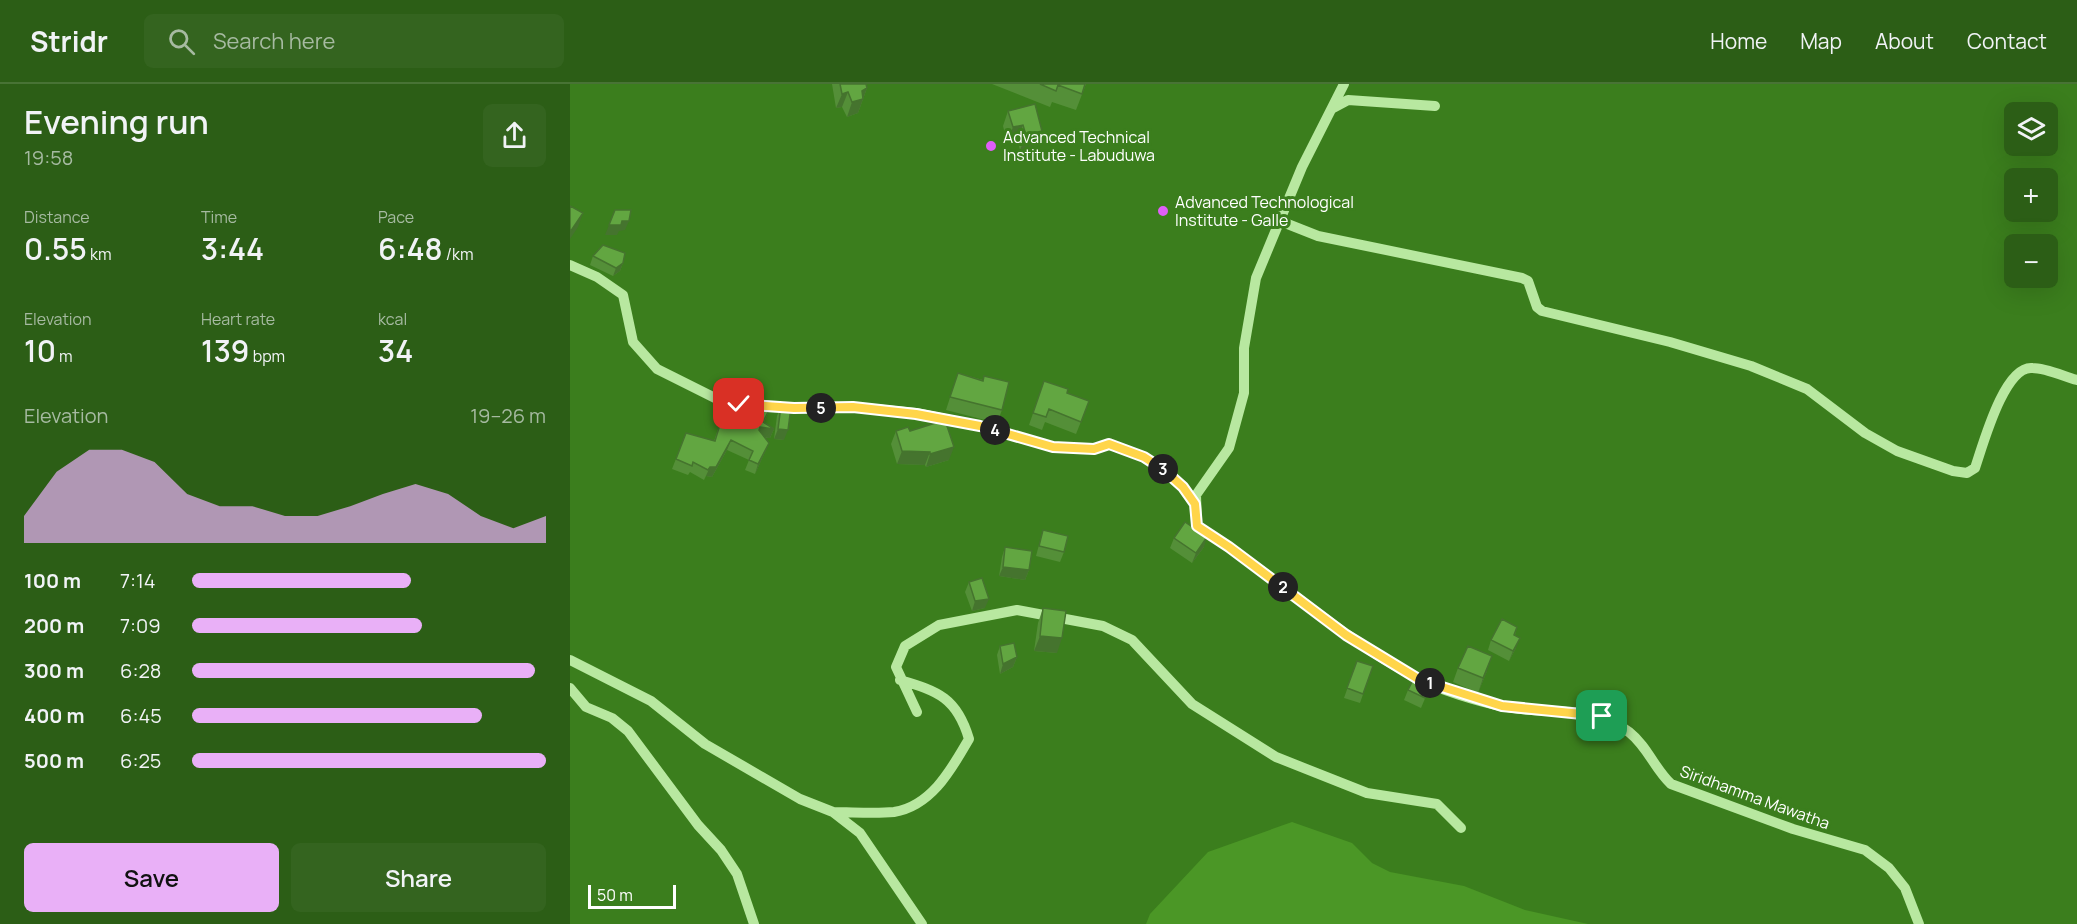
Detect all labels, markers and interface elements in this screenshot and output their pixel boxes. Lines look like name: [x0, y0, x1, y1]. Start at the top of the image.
search box: [144, 14, 564, 68]
text: Stridr: [30, 22, 108, 60]
icon: search: [165, 25, 198, 58]
text: Search here: [213, 26, 335, 56]
text: Home: [1710, 27, 1767, 55]
text: Map: [1800, 27, 1842, 55]
text: About: [1875, 27, 1934, 55]
text: Contact: [1967, 27, 2047, 55]
text: Evening run: [24, 99, 209, 144]
map controls: [2004, 102, 2058, 288]
button: layers: [2004, 102, 2058, 156]
button: share: [483, 104, 546, 167]
place label: Advanced Technical Institute - Labuduwa: [1003, 126, 1155, 166]
marker: Advanced Technical Institute - Labuduwa: [984, 139, 998, 153]
text: 19:58: [24, 144, 73, 171]
button: +: [2004, 168, 2058, 222]
place label: Advanced Technological Institute - Galle: [1175, 191, 1354, 231]
marker: Advanced Technological Institute - Galle: [1156, 204, 1170, 218]
text: Distance: [24, 206, 90, 228]
text: Time: [201, 206, 237, 228]
text: Pace: [378, 206, 414, 228]
text: 0.55: [24, 228, 87, 269]
text: 3:44: [201, 228, 264, 269]
text: 6:48: [378, 228, 443, 269]
button: −: [2004, 234, 2058, 288]
text: km: [87, 243, 112, 265]
text: /km: [443, 243, 474, 265]
text: Elevation: [24, 308, 92, 330]
text: Heart rate: [201, 308, 275, 330]
text: kcal: [378, 308, 407, 330]
text: 10: [24, 330, 56, 371]
text: 139: [201, 330, 249, 371]
text: 34: [378, 330, 413, 371]
text: m: [56, 345, 73, 367]
text: bpm: [249, 345, 285, 367]
pin: [713, 378, 764, 429]
icon: check: [722, 387, 755, 420]
pin: 5: [806, 393, 836, 423]
text: 5: [816, 397, 826, 419]
text: Elevation: [24, 402, 108, 429]
text: 19–26 m: [470, 402, 546, 429]
pin: 4: [980, 415, 1010, 445]
text: 4: [990, 419, 1000, 441]
pin: 3: [1148, 454, 1178, 484]
text: 3: [1158, 458, 1168, 480]
text: 100 m: [24, 567, 81, 594]
text: 7:14: [120, 567, 156, 594]
pin: 2: [1268, 572, 1298, 602]
text: 2: [1278, 576, 1288, 598]
text: 200 m: [24, 612, 84, 639]
text: 7:09: [120, 612, 161, 639]
text: 300 m: [24, 657, 84, 684]
text: 6:28: [120, 657, 161, 684]
pin: 1: [1415, 668, 1445, 698]
text: 1: [1426, 672, 1434, 694]
pin: [1576, 690, 1627, 741]
icon: arrive: [1585, 699, 1618, 732]
text: 400 m: [24, 702, 84, 729]
text: 6:45: [120, 702, 162, 729]
text: 500 m: [24, 747, 84, 774]
text: 6:25: [120, 747, 161, 774]
street label: Siridhamma Mawatha: [1677, 760, 1833, 834]
button: Save: [24, 843, 279, 912]
button: Share: [291, 843, 546, 912]
scale bar: [588, 882, 676, 910]
text: 50 m: [597, 884, 633, 906]

